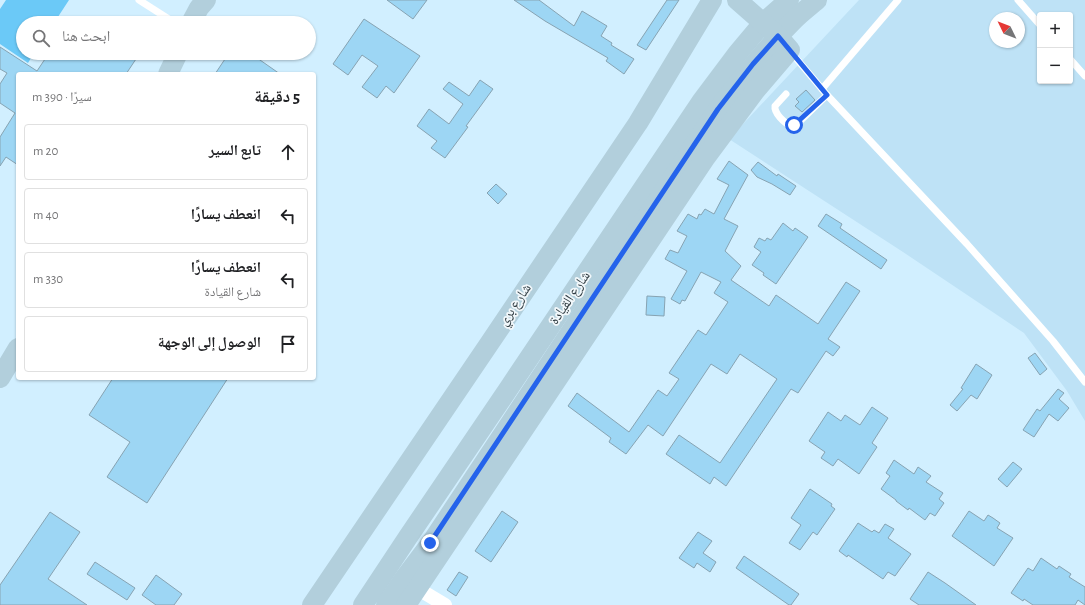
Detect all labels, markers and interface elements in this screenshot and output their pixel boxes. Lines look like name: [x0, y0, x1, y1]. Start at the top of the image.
north arrow: [989, 12, 1025, 48]
map controls: [1037, 12, 1073, 84]
button: +: [1037, 12, 1073, 48]
search box: [16, 16, 316, 60]
icon: search: [30, 27, 52, 49]
text: ابحث هنا: [62, 29, 110, 44]
button: −: [1037, 48, 1073, 84]
text: 5 دقيقة: [254, 88, 300, 105]
text: سيرًا · 390 m: [32, 91, 92, 104]
route start: [785, 116, 803, 134]
icon: ahead: [277, 141, 299, 163]
text: تابع السير: [209, 143, 261, 158]
text: 20 m: [33, 145, 58, 158]
icon: left: [277, 205, 299, 227]
text: انعطف يسارًا: [191, 207, 261, 222]
text: 40 m: [33, 209, 59, 222]
text: انعطف يسارًا: [191, 260, 261, 275]
icon: left: [277, 269, 299, 291]
street label: شارع القيادة: [547, 269, 594, 328]
text: 330 m: [33, 273, 63, 286]
street label: شارع بري: [496, 282, 537, 330]
text: شارع القيادة: [205, 286, 261, 299]
icon: arrive: [277, 333, 299, 355]
text: الوصول إلى الوجهة: [158, 335, 261, 350]
route end: [421, 534, 439, 552]

